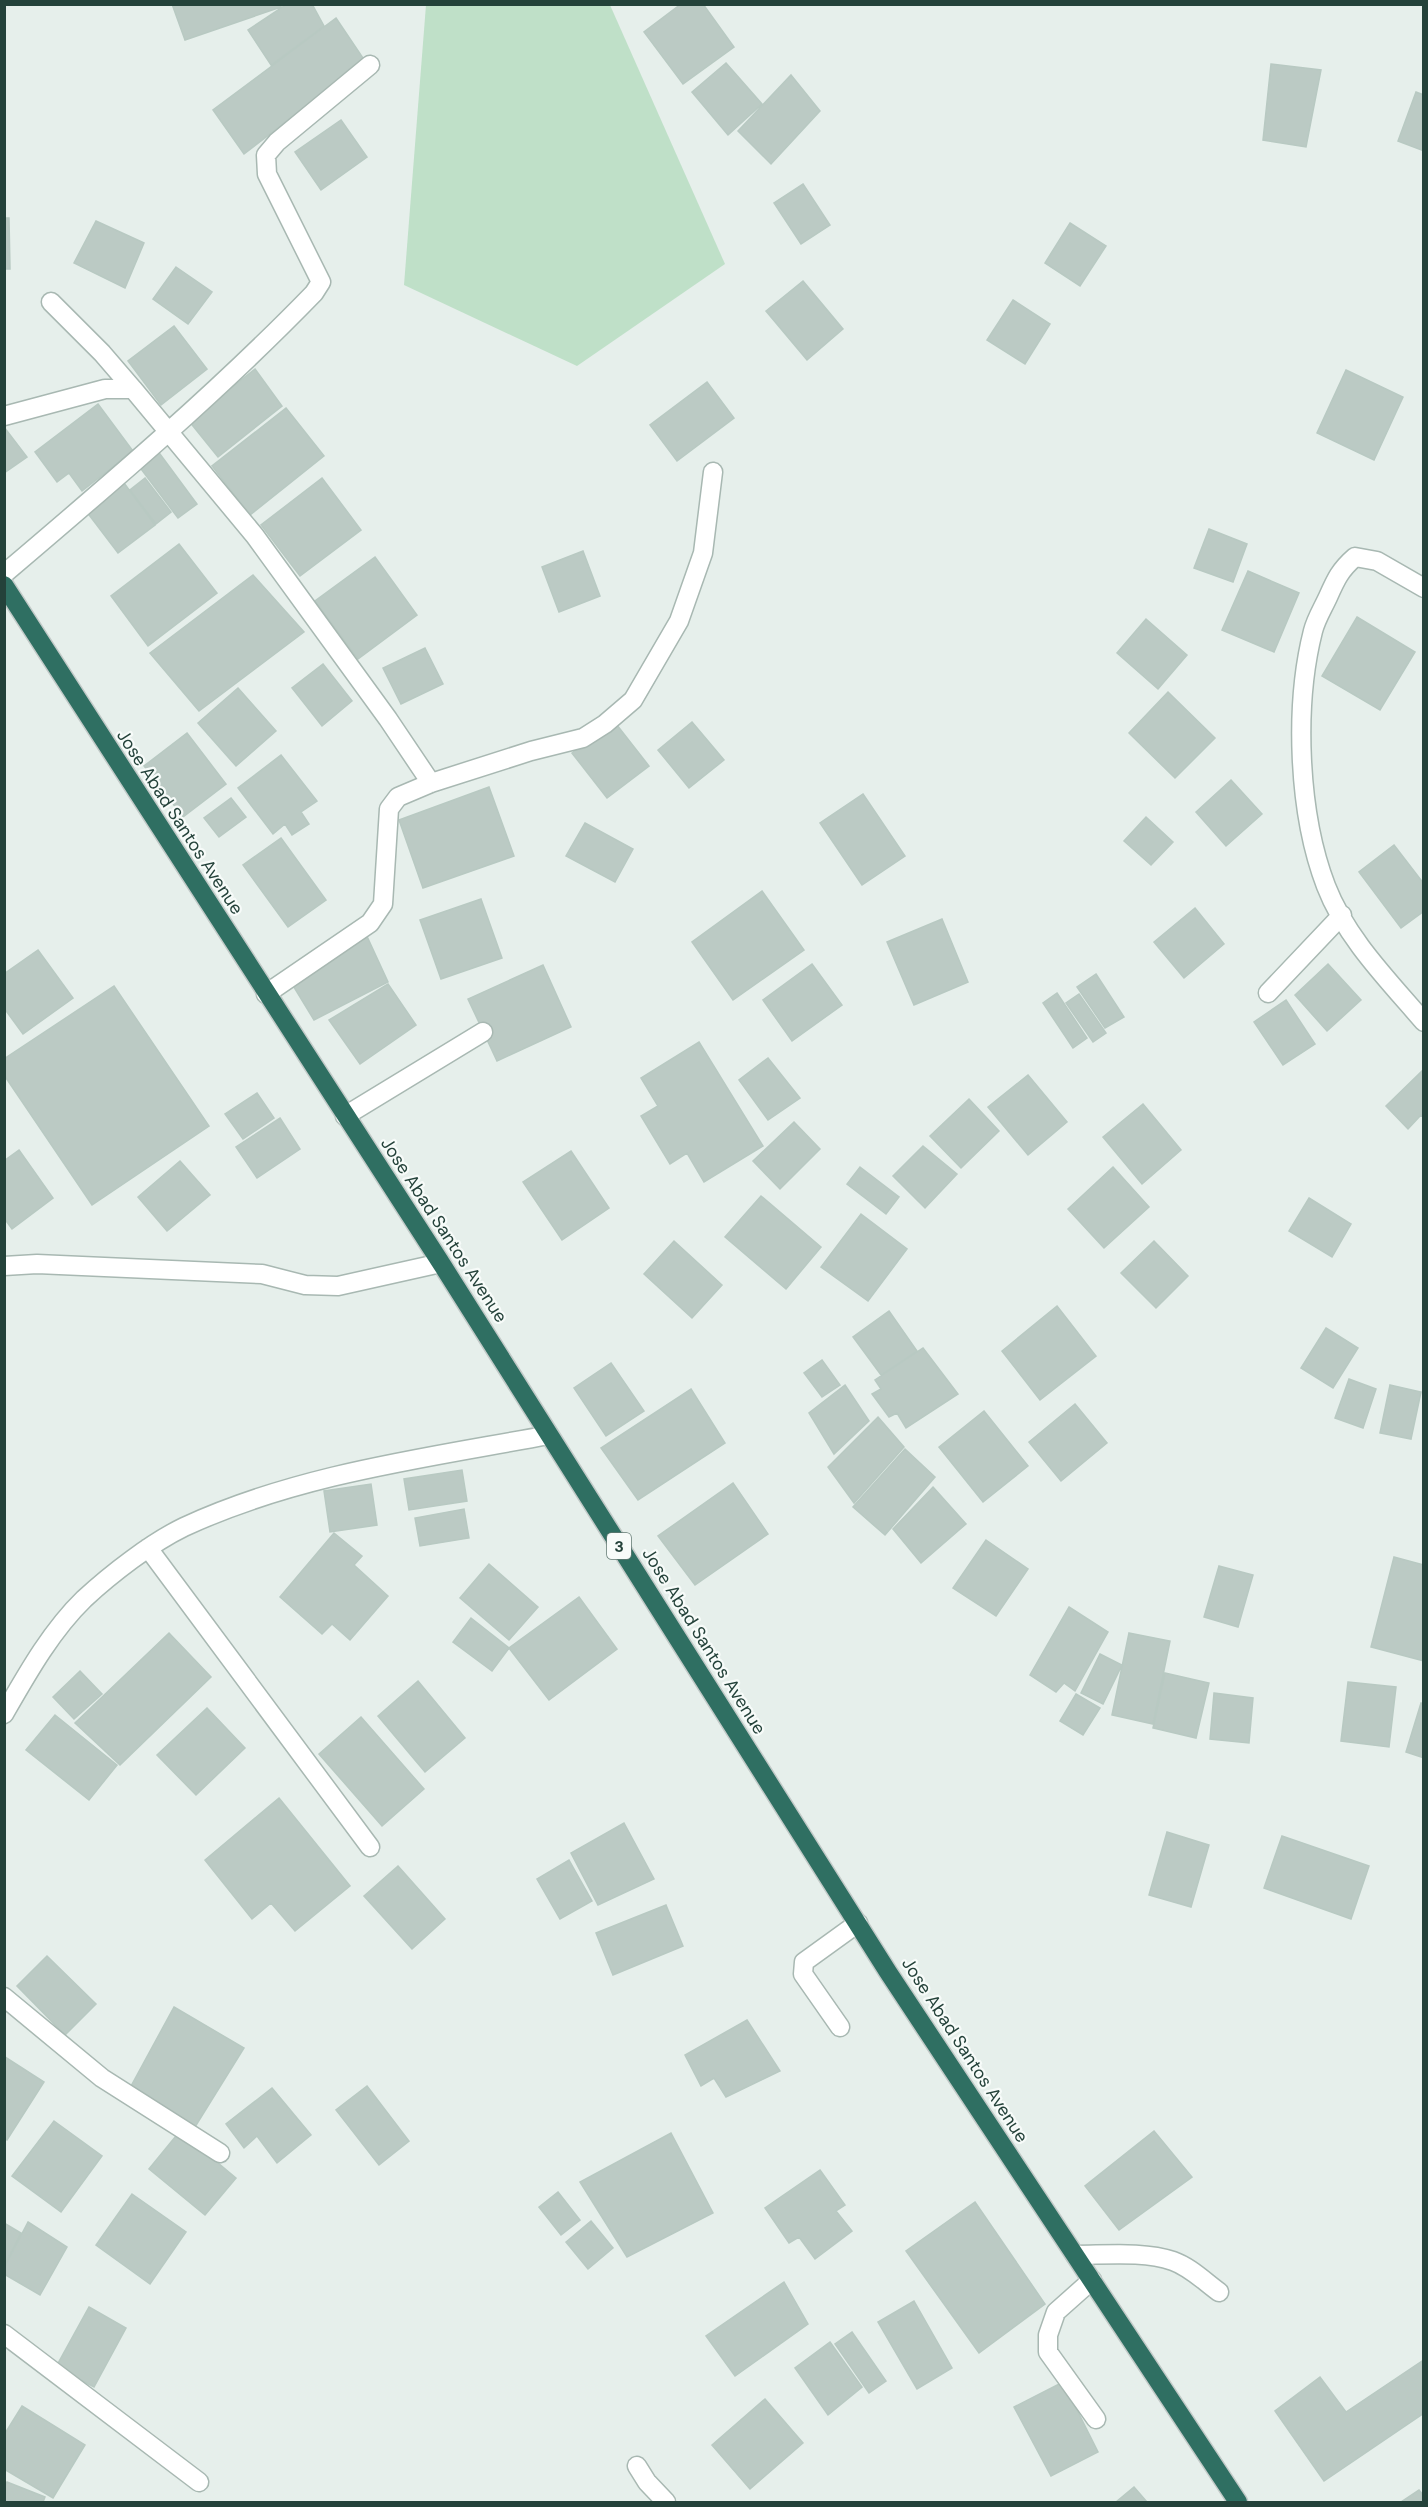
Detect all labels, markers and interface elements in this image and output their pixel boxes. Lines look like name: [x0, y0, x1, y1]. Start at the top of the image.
street label: Jose Abad Santos Avenue: [111, 725, 249, 919]
street label: Jose Abad Santos Avenue: [375, 1133, 513, 1327]
road number: 3: [607, 1533, 631, 1559]
street label: Jose Abad Santos Avenue: [637, 1543, 771, 1739]
street label: Jose Abad Santos Avenue: [896, 1953, 1034, 2147]

